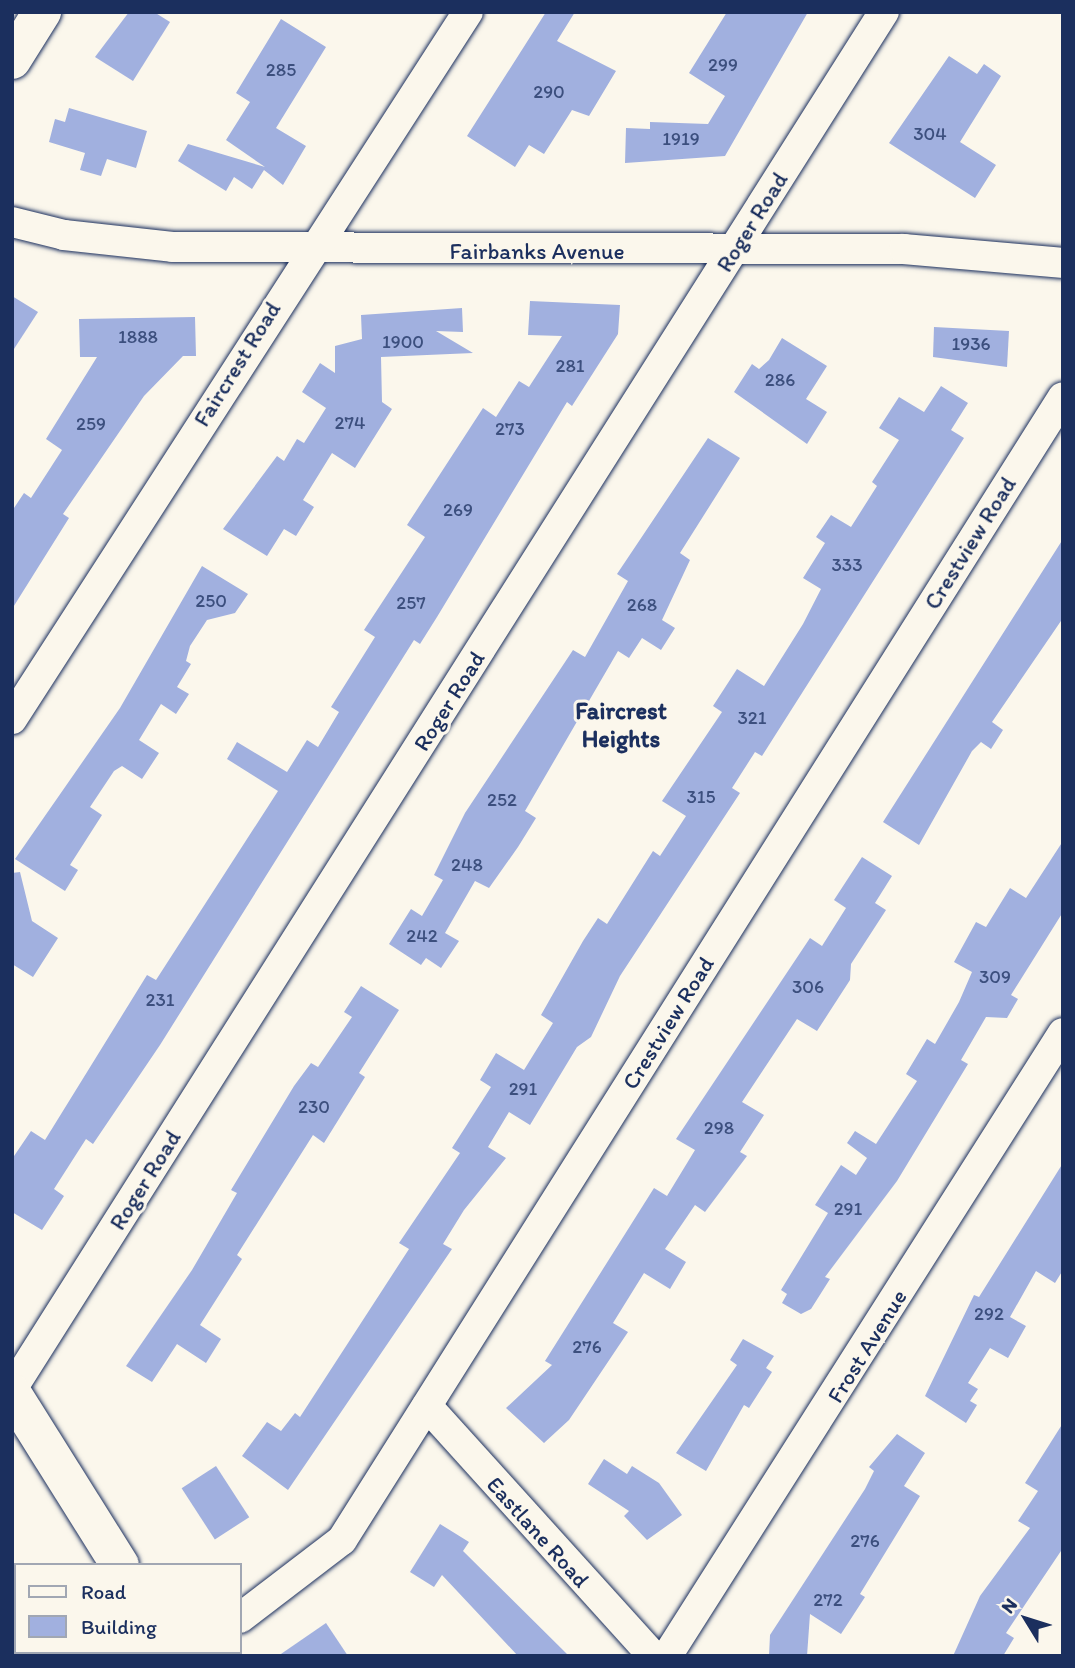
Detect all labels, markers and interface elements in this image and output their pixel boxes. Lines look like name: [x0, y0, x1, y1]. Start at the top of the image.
house number: 299: [708, 54, 738, 76]
house number: 285: [266, 59, 296, 81]
house number: 290: [533, 81, 565, 103]
house number: 304: [913, 123, 947, 145]
house number: 1919: [662, 128, 700, 150]
street label: Roger Road: [711, 167, 793, 277]
street label: Fairbanks Avenue: [450, 237, 624, 265]
street label: Faircrest Road: [188, 296, 286, 432]
house number: 1888: [118, 326, 158, 348]
house number: 1900: [382, 331, 424, 353]
house number: 1936: [951, 333, 991, 355]
house number: 281: [555, 355, 585, 377]
house number: 286: [765, 369, 795, 391]
house number: 274: [335, 412, 365, 434]
house number: 259: [76, 413, 106, 435]
house number: 273: [495, 418, 525, 440]
street label: Crestview Road: [918, 471, 1022, 615]
house number: 269: [443, 499, 473, 521]
house number: 333: [831, 554, 863, 576]
house number: 250: [195, 590, 227, 612]
house number: 257: [396, 592, 426, 614]
house number: 268: [627, 594, 657, 616]
street label: Roger Road: [408, 646, 490, 756]
district label: Faircrest Heights: [575, 697, 667, 753]
house number: 321: [737, 707, 767, 729]
house number: 315: [686, 786, 716, 808]
house number: 252: [487, 789, 517, 811]
house number: 248: [451, 854, 483, 876]
house number: 242: [406, 925, 438, 947]
street label: Crestview Road: [616, 951, 720, 1095]
house number: 309: [979, 966, 1011, 988]
house number: 306: [792, 976, 824, 998]
house number: 231: [145, 989, 175, 1011]
house number: 291: [509, 1078, 537, 1100]
house number: 230: [298, 1096, 330, 1118]
house number: 298: [704, 1117, 734, 1139]
street label: Roger Road: [104, 1125, 186, 1235]
house number: 291: [834, 1198, 862, 1220]
street label: Frost Avenue: [821, 1284, 913, 1408]
house number: 292: [974, 1303, 1004, 1325]
house number: 276: [572, 1336, 602, 1358]
street label: Eastlane Road: [481, 1471, 595, 1593]
house number: 276: [850, 1530, 880, 1552]
legend: [14, 1563, 242, 1654]
text: Road: [81, 1579, 126, 1604]
north arrow: [991, 1584, 1061, 1654]
house number: 272: [813, 1589, 843, 1611]
text: N: [996, 1594, 1022, 1618]
text: Building: [81, 1614, 157, 1639]

